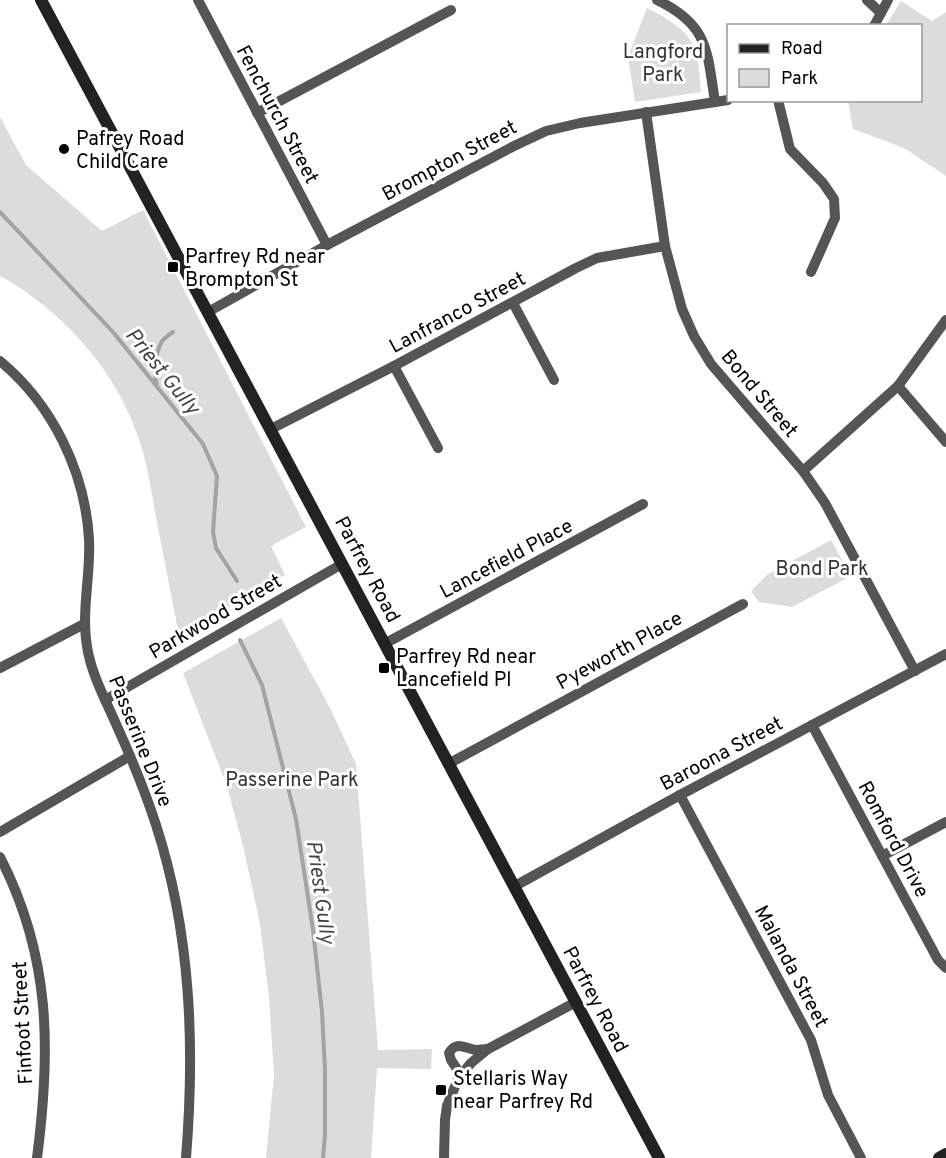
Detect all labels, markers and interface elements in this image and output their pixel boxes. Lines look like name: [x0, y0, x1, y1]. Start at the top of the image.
legend: [727, 24, 922, 102]
text: Road: [781, 38, 823, 61]
park label: Langford Park: [623, 40, 703, 89]
street label: Fenchurch Street: [229, 41, 324, 189]
text: Park: [781, 68, 818, 91]
street label: Brompton Street: [378, 115, 522, 208]
place label: Pafrey Road Child Care: [76, 127, 185, 176]
marker: Pafrey Road Child Care: [57, 142, 71, 156]
place label: Parfrey Rd near Brompton St: [185, 245, 325, 294]
marker: Parfrey Rd near Brompton St: [166, 260, 180, 274]
street label: Lanfranco Street: [385, 267, 531, 361]
water label: Priest Gully: [118, 323, 206, 422]
street label: Bond Street: [714, 345, 803, 444]
street label: Parfrey Road: [327, 512, 405, 628]
street label: Lancefield Place: [436, 514, 578, 606]
park label: Bond Park: [775, 557, 869, 583]
street label: Parkwood Street: [145, 569, 287, 666]
street label: Pyeworth Place: [552, 606, 688, 697]
place label: Parfrey Rd near Lancefield Pl: [396, 645, 536, 694]
marker: Parfrey Rd near Lancefield Pl: [377, 661, 391, 675]
street label: Passerine Drive: [101, 672, 177, 811]
street label: Baroona Street: [656, 711, 788, 798]
park label: Passerine Park: [225, 768, 359, 794]
street label: Romford Drive: [851, 777, 934, 903]
water label: Priest Gully: [299, 839, 340, 947]
street label: Malanda Street: [747, 901, 833, 1033]
street label: Parfrey Road: [555, 942, 633, 1058]
street label: Finfoot Street: [8, 961, 40, 1085]
place label: Stellaris Way near Parfrey Rd: [453, 1067, 593, 1116]
marker: Stellaris Way near Parfrey Rd: [434, 1083, 448, 1097]

